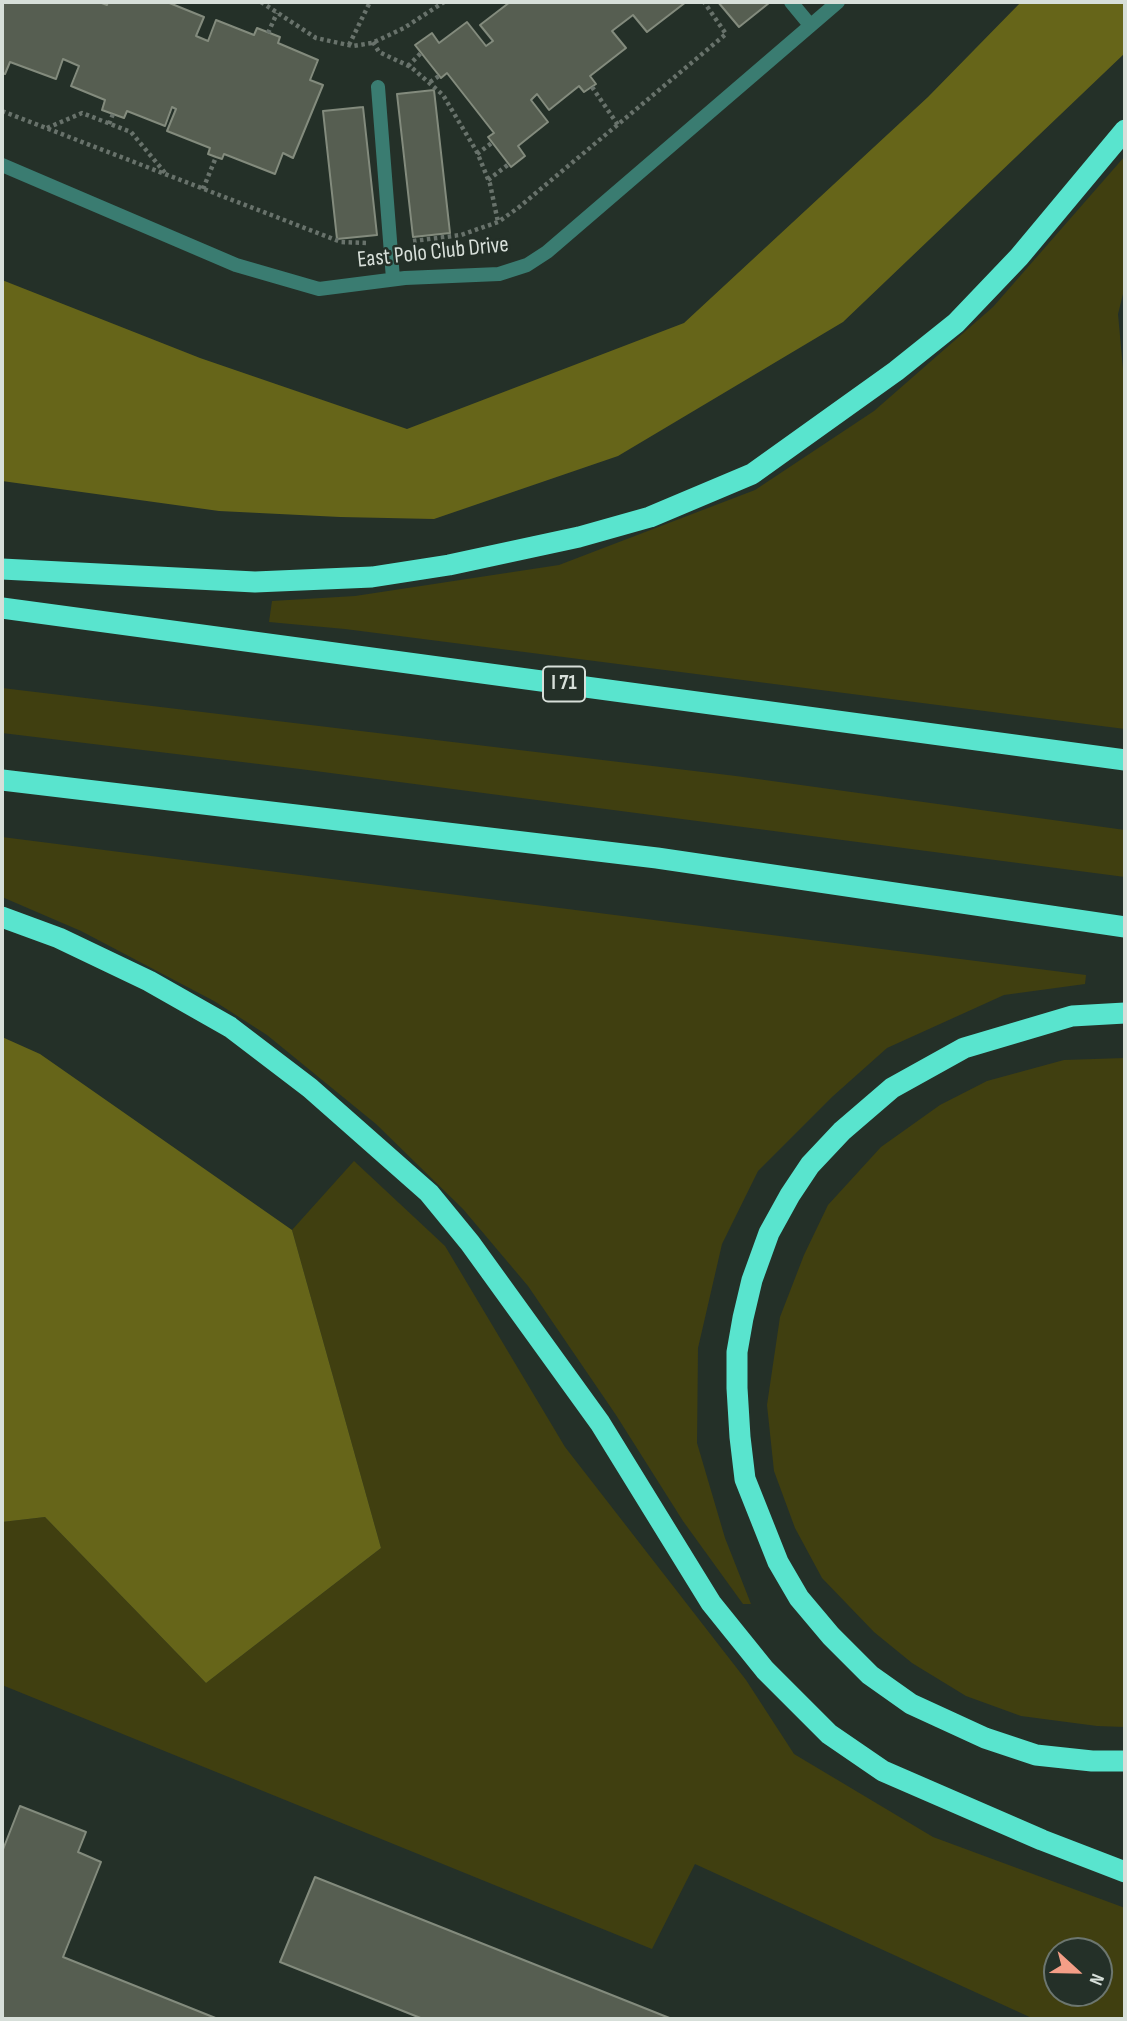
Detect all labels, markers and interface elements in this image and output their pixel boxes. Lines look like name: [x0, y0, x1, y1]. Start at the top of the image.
street label: East Polo Club Drive: [356, 231, 510, 275]
road number: I 71: [543, 666, 585, 702]
north arrow: [1043, 1937, 1113, 2007]
text: N: [1084, 1970, 1109, 1988]

